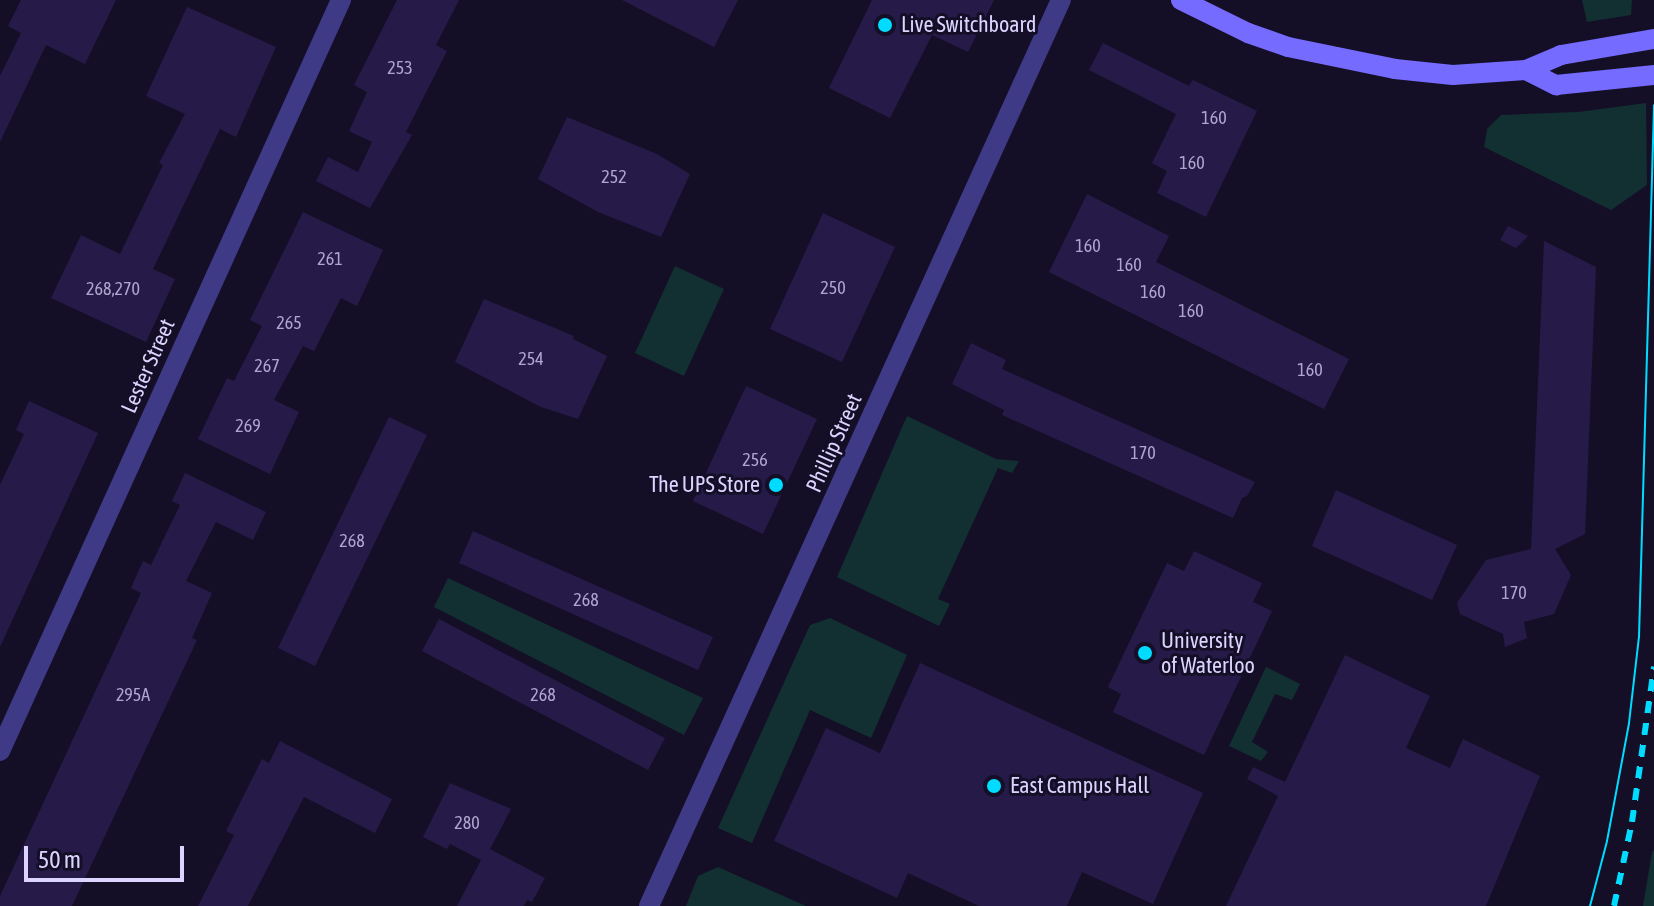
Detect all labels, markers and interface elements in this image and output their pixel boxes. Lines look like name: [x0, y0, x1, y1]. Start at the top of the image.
place label: Live Switchboard: [901, 12, 1036, 38]
marker: Live Switchboard: [876, 16, 894, 34]
house number: 253: [387, 57, 413, 79]
house number: 160: [1201, 107, 1227, 129]
house number: 160: [1179, 152, 1205, 174]
house number: 252: [601, 166, 627, 188]
house number: 160: [1075, 235, 1101, 257]
house number: 261: [317, 248, 343, 270]
house number: 160: [1116, 254, 1142, 276]
house number: 250: [820, 277, 846, 299]
house number: 268,270: [86, 278, 140, 300]
house number: 160: [1140, 281, 1166, 303]
house number: 160: [1178, 300, 1204, 322]
house number: 265: [276, 312, 302, 334]
street label: Lester Street: [116, 315, 180, 417]
house number: 254: [518, 348, 544, 370]
house number: 267: [254, 355, 280, 377]
house number: 160: [1297, 359, 1323, 381]
street label: Phillip Street: [801, 390, 867, 496]
house number: 269: [235, 415, 261, 437]
house number: 170: [1130, 442, 1156, 464]
house number: 256: [742, 449, 768, 471]
place label: The UPS Store: [649, 472, 760, 498]
marker: The UPS Store: [767, 476, 785, 494]
house number: 268: [339, 530, 365, 552]
house number: 170: [1501, 582, 1527, 604]
house number: 268: [573, 589, 599, 611]
place label: University of Waterloo: [1161, 627, 1255, 678]
marker: University of Waterloo: [1136, 644, 1154, 662]
house number: 295A: [116, 684, 150, 706]
house number: 268: [530, 684, 556, 706]
place label: East Campus Hall: [1010, 773, 1149, 799]
marker: East Campus Hall: [985, 777, 1003, 795]
house number: 280: [454, 812, 480, 834]
scale bar: [28, 830, 188, 880]
text: 50 m: [38, 846, 81, 873]

